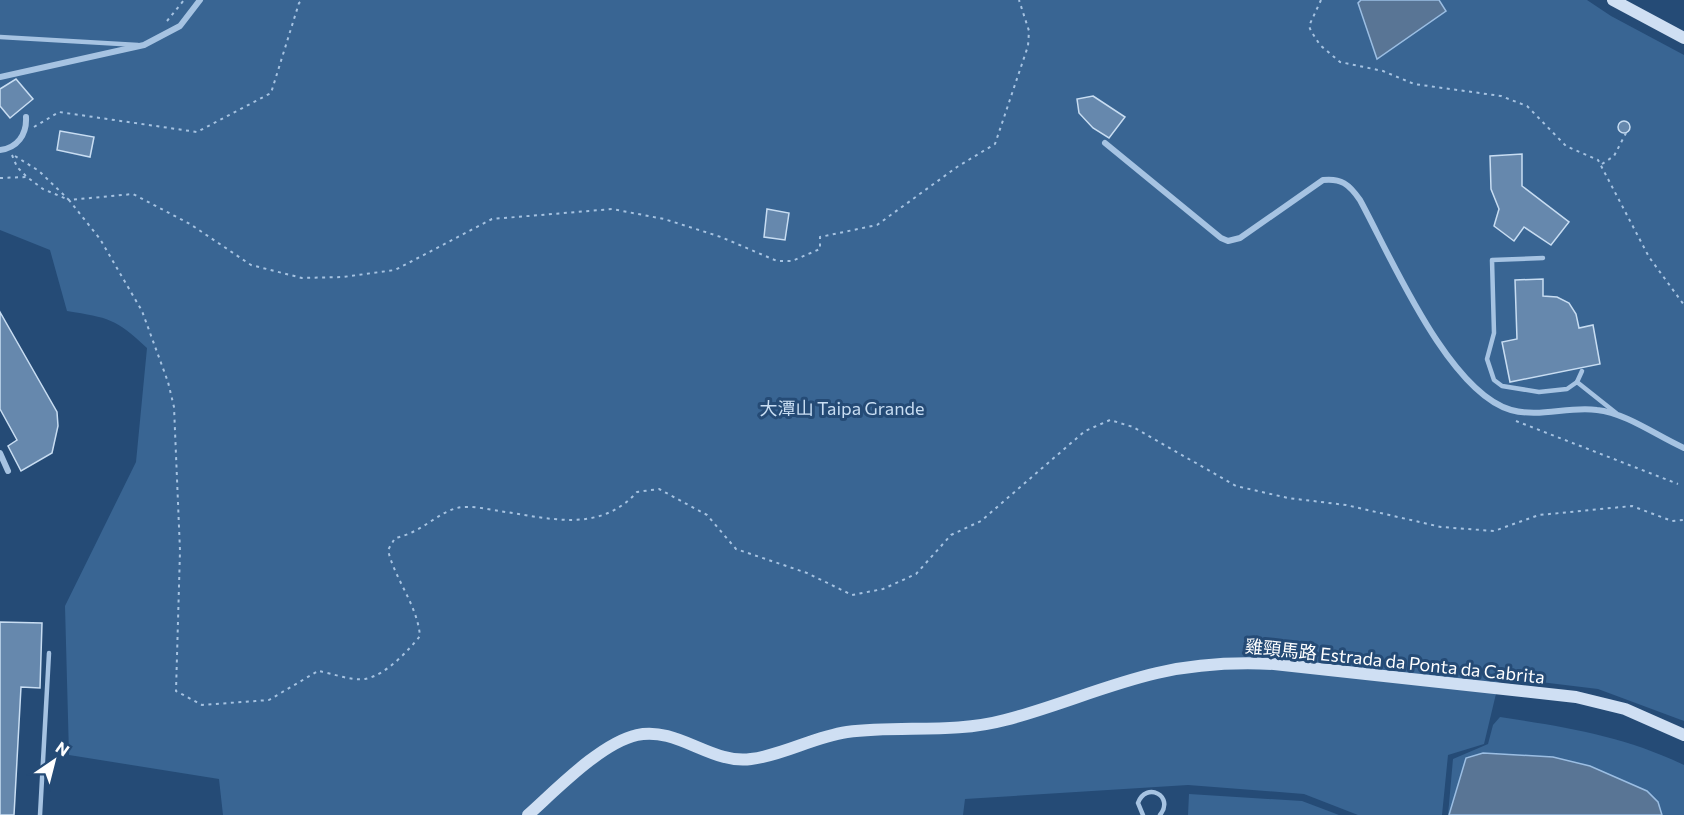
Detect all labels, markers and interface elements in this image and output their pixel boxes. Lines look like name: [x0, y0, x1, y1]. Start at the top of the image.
park label: 大潭山 Taipa Grande: [760, 397, 924, 419]
street label: 雞頸馬路 Estrada da Ponta da Cabrita: [1244, 634, 1546, 688]
north arrow: [24, 731, 84, 791]
text: N: [53, 737, 73, 760]

